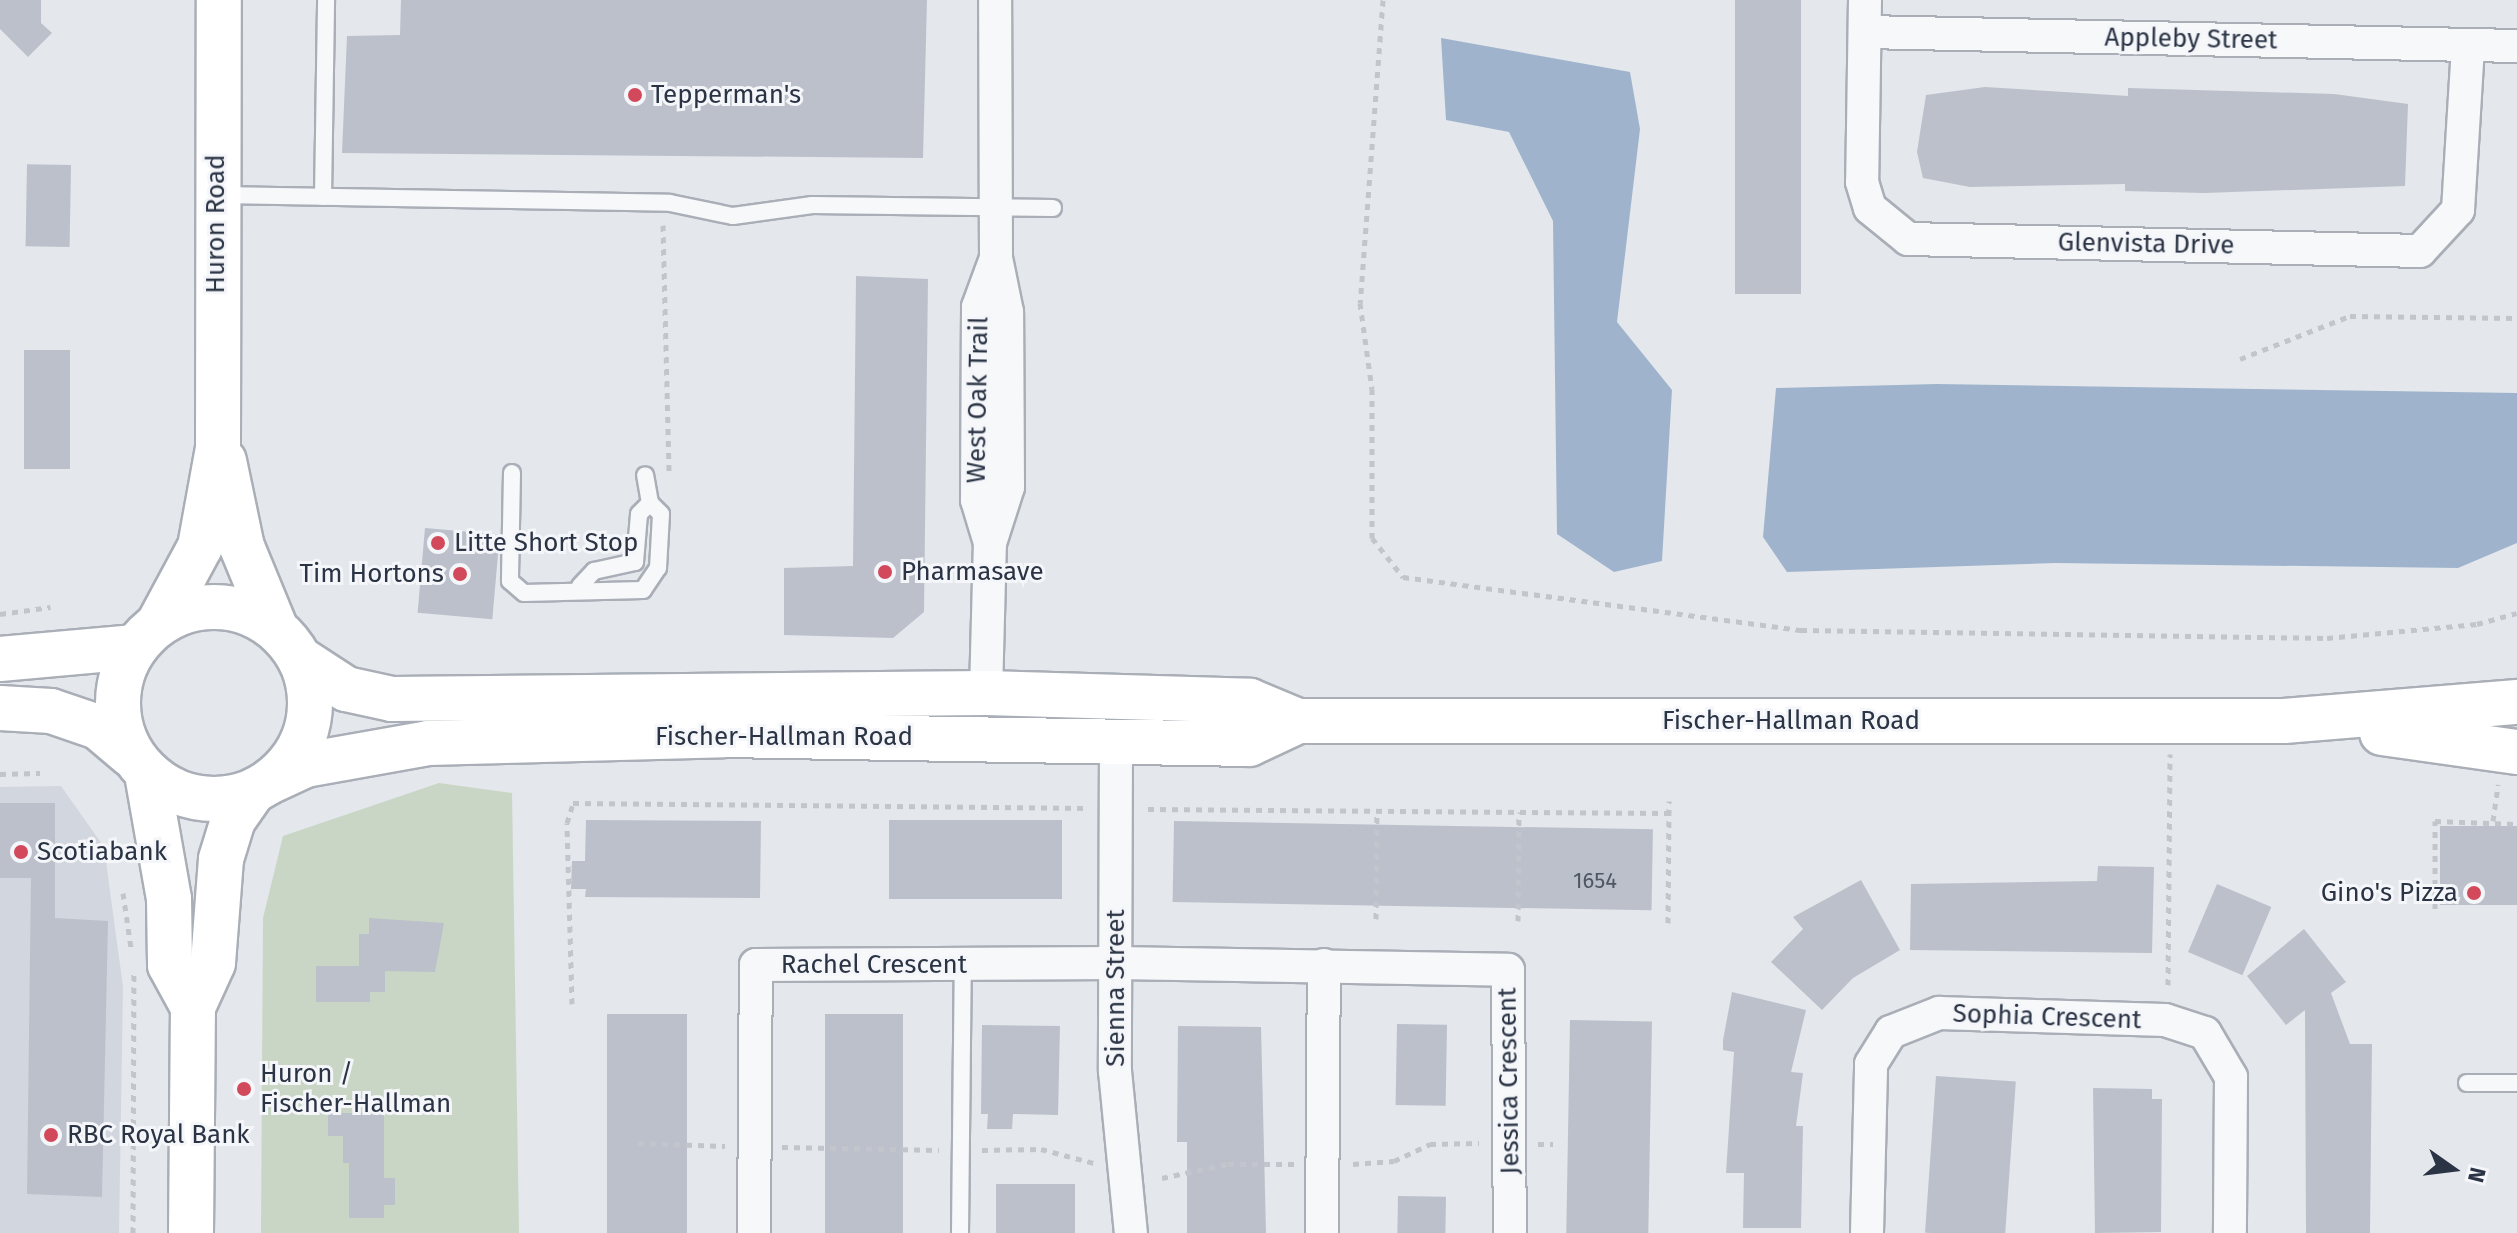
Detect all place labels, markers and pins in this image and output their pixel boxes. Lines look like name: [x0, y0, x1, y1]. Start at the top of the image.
place label: Tepperman's: [651, 79, 801, 111]
marker: Tepperman's: [626, 86, 644, 104]
place label: Litte Short Stop: [454, 527, 638, 559]
marker: Litte Short Stop: [429, 534, 447, 552]
place label: Pharmasave: [901, 556, 1044, 588]
place label: Tim Hortons: [300, 558, 444, 590]
marker: Pharmasave: [876, 563, 894, 581]
marker: Tim Hortons: [451, 565, 469, 583]
place label: Scotiabank: [37, 836, 167, 868]
marker: Scotiabank: [12, 843, 30, 861]
place label: Gino's Pizza: [2321, 877, 2458, 909]
marker: Gino's Pizza: [2465, 884, 2483, 902]
place label: Huron / Fischer-Hallman: [260, 1058, 451, 1120]
marker: Huron / Fischer-Hallman: [235, 1080, 253, 1098]
place label: RBC Royal Bank: [67, 1119, 250, 1151]
marker: RBC Royal Bank: [42, 1126, 60, 1144]

